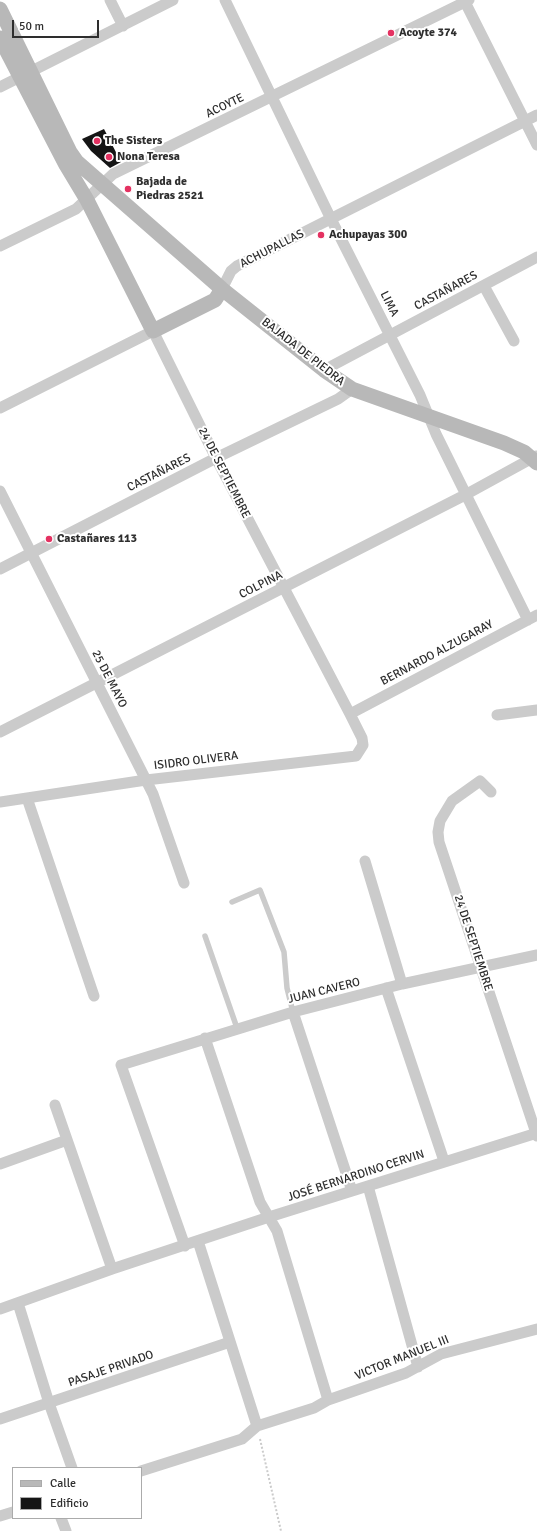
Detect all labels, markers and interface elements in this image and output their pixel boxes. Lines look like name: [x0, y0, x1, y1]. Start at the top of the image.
scale bar: [14, 12, 101, 38]
text: 50 m: [19, 19, 44, 34]
place label: Acoyte 374: [399, 26, 457, 40]
marker: Acoyte 374: [386, 28, 396, 38]
street label: ACOYTE: [204, 91, 246, 121]
place label: The Sisters: [105, 134, 162, 148]
marker: The Sisters: [92, 136, 102, 146]
place label: Nona Teresa: [117, 150, 180, 164]
marker: Nona Teresa: [104, 152, 114, 162]
place label: Bajada de Piedras 2521: [136, 175, 204, 203]
marker: Bajada de Piedras 2521: [123, 184, 133, 194]
street label: ACHUPALLAS: [237, 227, 307, 271]
place label: Achupayas 300: [329, 228, 407, 242]
marker: Achupayas 300: [316, 230, 326, 240]
street label: CASTAÑARES: [412, 268, 480, 314]
street label: LIMA: [377, 289, 401, 319]
street label: BAJADA DE PIEDRA: [259, 315, 347, 389]
street label: 24 DE SEPTIEMBRE: [195, 425, 253, 521]
street label: CASTAÑARES: [125, 451, 193, 495]
place label: Castañares 113: [57, 532, 137, 546]
marker: Castañares 113: [44, 534, 54, 544]
street label: COLPINA: [237, 568, 285, 602]
street label: BERNARDO ALZUGARAY: [378, 617, 496, 689]
street label: 25 DE MAYO: [88, 648, 130, 710]
street label: ISIDRO OLIVERA: [153, 749, 239, 773]
street label: 24 DE SEPTIEMBRE: [451, 893, 495, 993]
street label: JUAN CAVERO: [286, 975, 362, 1007]
street label: JOSÉ BERNARDINO CERVIN: [286, 1147, 426, 1205]
street label: VICTOR MANUEL III: [353, 1333, 451, 1383]
street label: PASAJE PRIVADO: [66, 1348, 156, 1390]
legend: [12, 1467, 142, 1519]
text: Calle: [50, 1476, 76, 1491]
text: Edificio: [50, 1496, 88, 1511]

